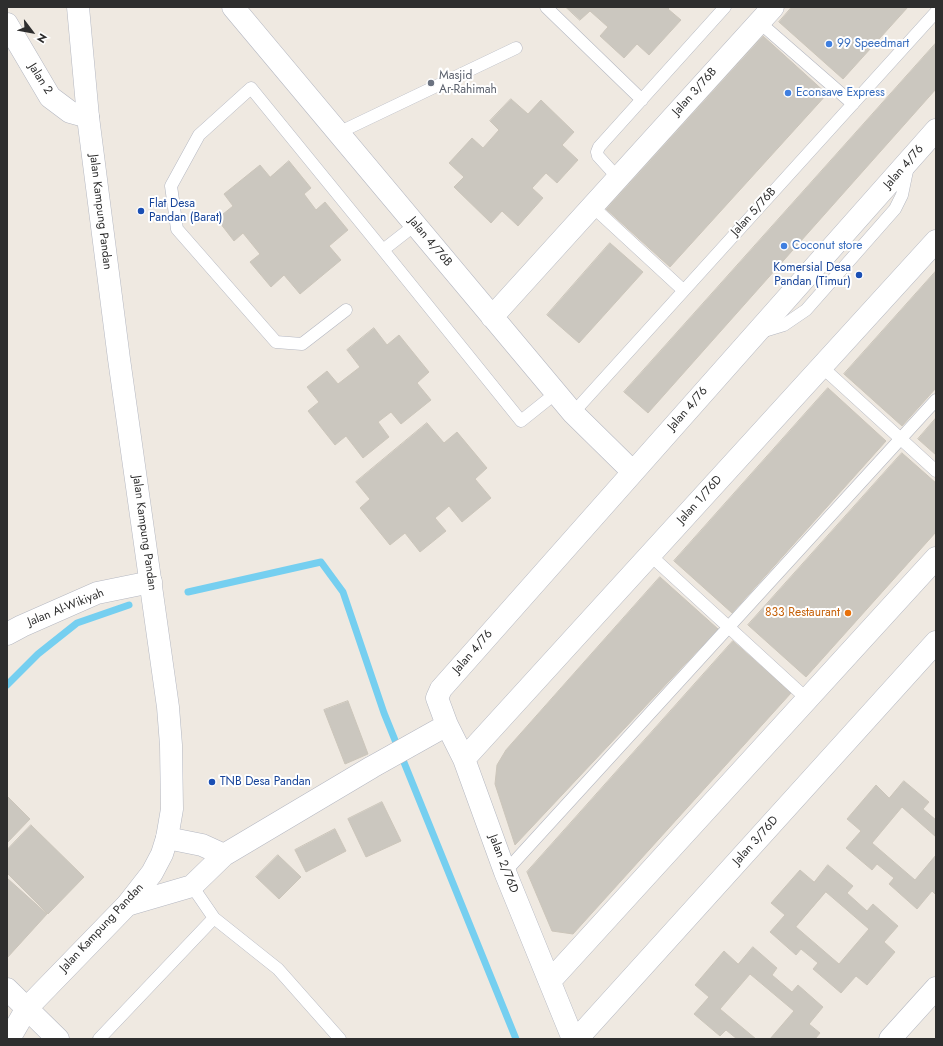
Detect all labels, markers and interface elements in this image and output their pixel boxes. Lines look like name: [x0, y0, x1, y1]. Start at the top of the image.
north arrow: [12, 12, 52, 52]
text: N: [33, 30, 51, 46]
place label: 99 Speedmart: [837, 37, 909, 51]
marker: 99 Speedmart: [824, 39, 834, 49]
street label: Jalan 2: [25, 61, 55, 97]
street label: Jalan 3/76B: [670, 65, 720, 119]
place label: Masjid Ar-Rahimah: [439, 69, 497, 97]
marker: Masjid Ar-Rahimah: [426, 78, 436, 88]
place label: Econsave Express: [796, 86, 885, 100]
marker: Econsave Express: [783, 88, 793, 98]
street label: Jalan 4/76: [881, 142, 927, 192]
street label: Jalan Kampung Pandan: [86, 154, 114, 270]
street label: Jalan 5/76B: [729, 185, 779, 239]
place label: Flat Desa Pandan (Barat): [149, 197, 222, 225]
marker: Flat Desa Pandan (Barat): [136, 206, 146, 216]
street label: Jalan 4/76B: [405, 214, 455, 270]
place label: Coconut store: [792, 239, 863, 253]
marker: Coconut store: [779, 241, 789, 251]
place label: Komersial Desa Pandan (Timur): [773, 261, 851, 289]
marker: Komersial Desa Pandan (Timur): [854, 270, 864, 280]
street label: Jalan 4/76: [665, 384, 711, 434]
street label: Jalan 1/76D: [675, 473, 725, 527]
street label: Jalan Kampung Pandan: [129, 475, 159, 591]
street label: Jalan Al-Wikiyah: [26, 586, 106, 630]
place label: 833 Restaurant: [765, 606, 840, 620]
marker: 833 Restaurant: [843, 608, 853, 618]
street label: Jalan 4/76: [450, 627, 496, 677]
place label: TNB Desa Pandan: [220, 775, 311, 789]
marker: TNB Desa Pandan: [207, 777, 217, 787]
street label: Jalan 3/76D: [730, 814, 782, 868]
street label: Jalan 2/76D: [485, 833, 521, 895]
street label: Jalan Kampung Pandan: [57, 881, 147, 975]

